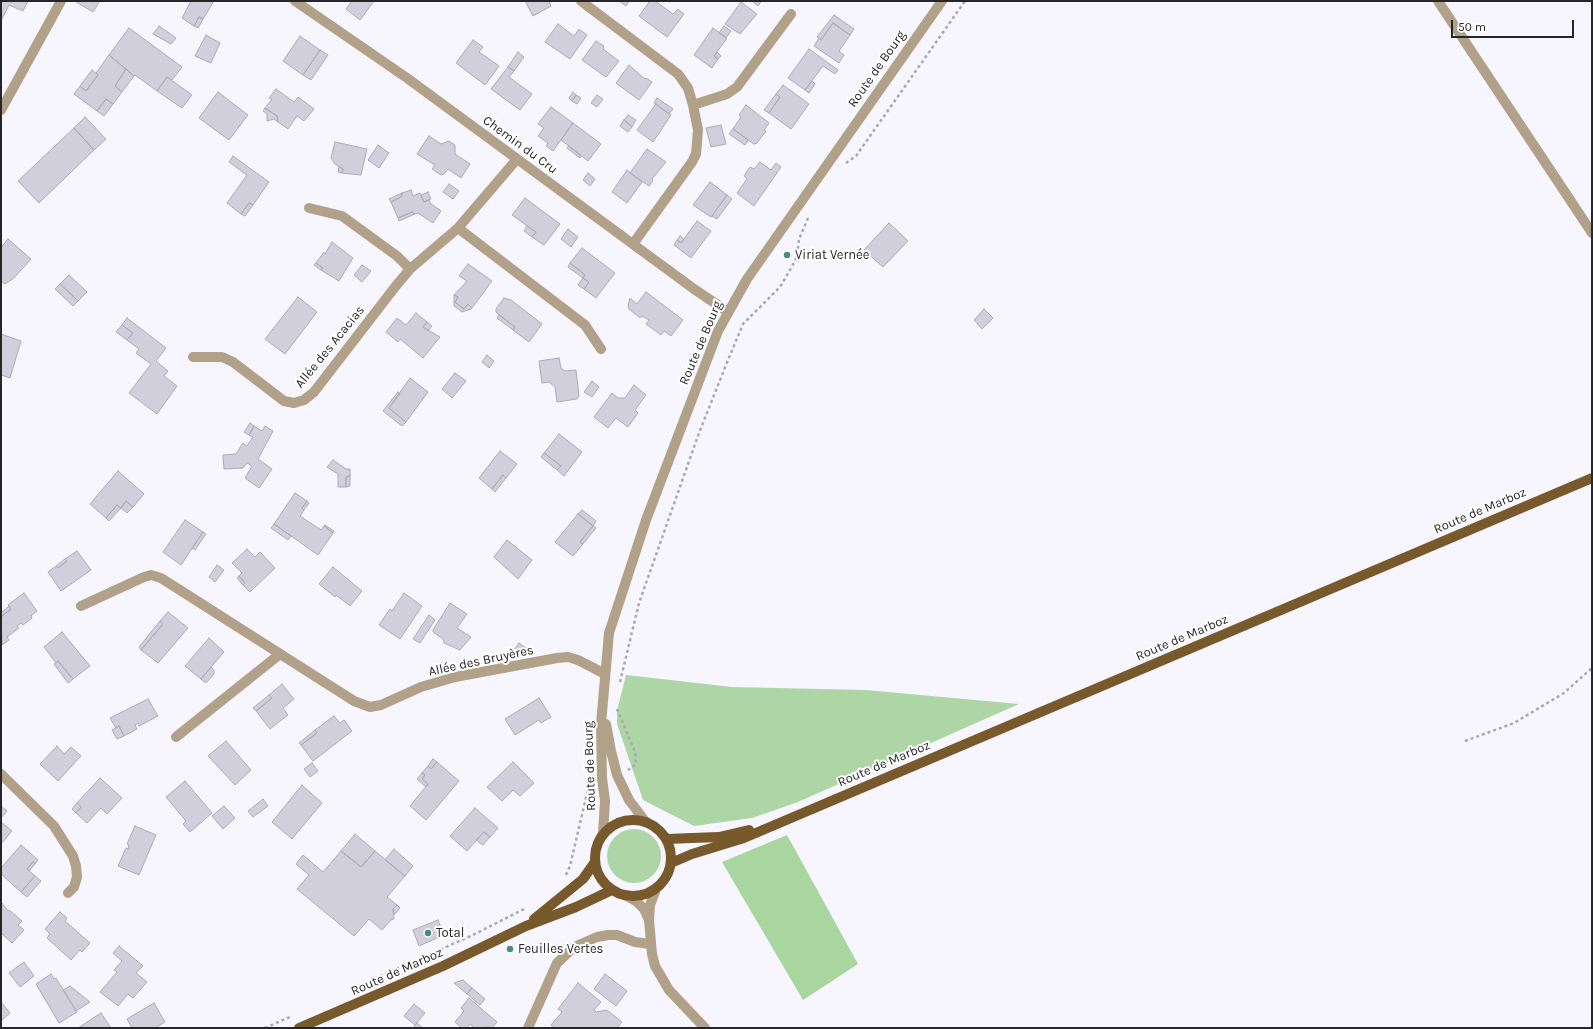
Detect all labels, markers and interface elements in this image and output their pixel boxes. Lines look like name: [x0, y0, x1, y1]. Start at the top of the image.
scale bar: [1453, 12, 1576, 38]
text: 50 m: [1458, 20, 1486, 34]
street label: Route de Bourg: [845, 28, 909, 110]
street label: Chemin du Cru: [480, 113, 560, 177]
place label: Viriat Vernée: [795, 247, 869, 263]
marker: Viriat Vernée: [782, 250, 792, 260]
street label: Route de Bourg: [676, 299, 726, 387]
street label: Allée des Acacias: [292, 303, 368, 391]
street label: Route de Marboz: [1431, 484, 1529, 538]
street label: Route de Marboz: [1133, 611, 1231, 665]
street label: Allée des Bruyères: [427, 642, 535, 680]
street label: Route de Bourg: [581, 721, 599, 811]
street label: Route de Marboz: [835, 737, 933, 791]
place label: Total: [436, 925, 464, 941]
marker: Total: [423, 928, 433, 938]
place label: Feuilles Vertes: [518, 941, 603, 957]
marker: Feuilles Vertes: [505, 944, 515, 954]
street label: Route de Marboz: [349, 945, 445, 999]

